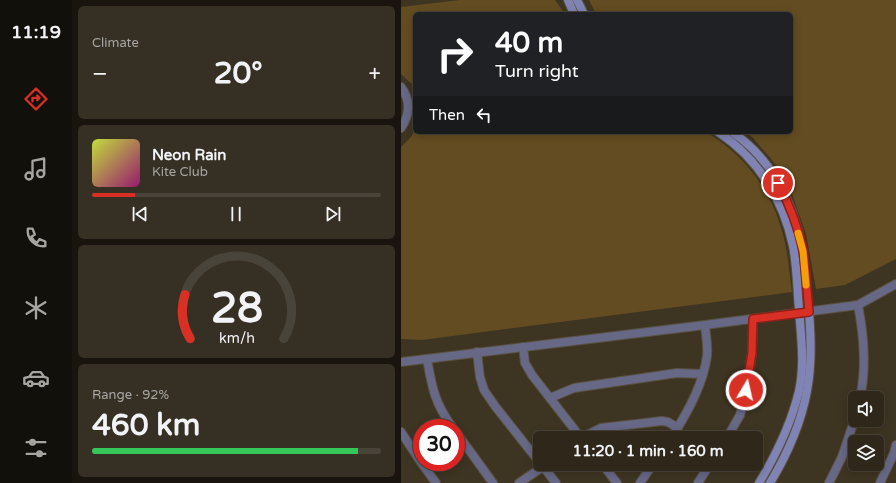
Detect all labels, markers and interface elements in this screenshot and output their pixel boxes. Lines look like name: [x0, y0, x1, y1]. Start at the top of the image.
text: 11:19: [11, 21, 61, 43]
text: 40 m: [495, 26, 563, 60]
icon: right: [429, 28, 481, 80]
text: Climate: [92, 35, 139, 51]
text: 20°: [214, 55, 263, 92]
text: Turn right: [495, 60, 579, 82]
text: −: [92, 61, 108, 87]
text: +: [369, 61, 381, 87]
icon: directions: [22, 85, 50, 113]
icon: left: [473, 104, 495, 126]
text: Then: [429, 106, 465, 124]
text: Neon Rain: [152, 146, 226, 164]
icon: music: [22, 155, 50, 183]
text: Kite Club: [152, 164, 208, 180]
pin: [761, 166, 795, 200]
icon: arrive: [767, 172, 789, 194]
icon: previous: [129, 203, 151, 225]
icon: pause: [225, 203, 247, 225]
icon: next: [322, 203, 344, 225]
icon: phone: [22, 224, 50, 252]
text: 28: [210, 284, 263, 334]
icon: climate: [22, 294, 50, 322]
text: km/h: [219, 330, 254, 347]
icon: car: [22, 364, 50, 392]
position arrow: [725, 369, 767, 411]
text: Range · 92%: [92, 387, 169, 403]
map controls: [848, 391, 884, 471]
button: sound: [848, 391, 884, 427]
text: 460 km: [92, 407, 200, 444]
speed limit sign: 30: [413, 419, 465, 471]
icon: filters: [22, 434, 50, 462]
button: layers: [848, 435, 884, 471]
text: 11:20 · 1 min · 160 m: [573, 442, 723, 460]

